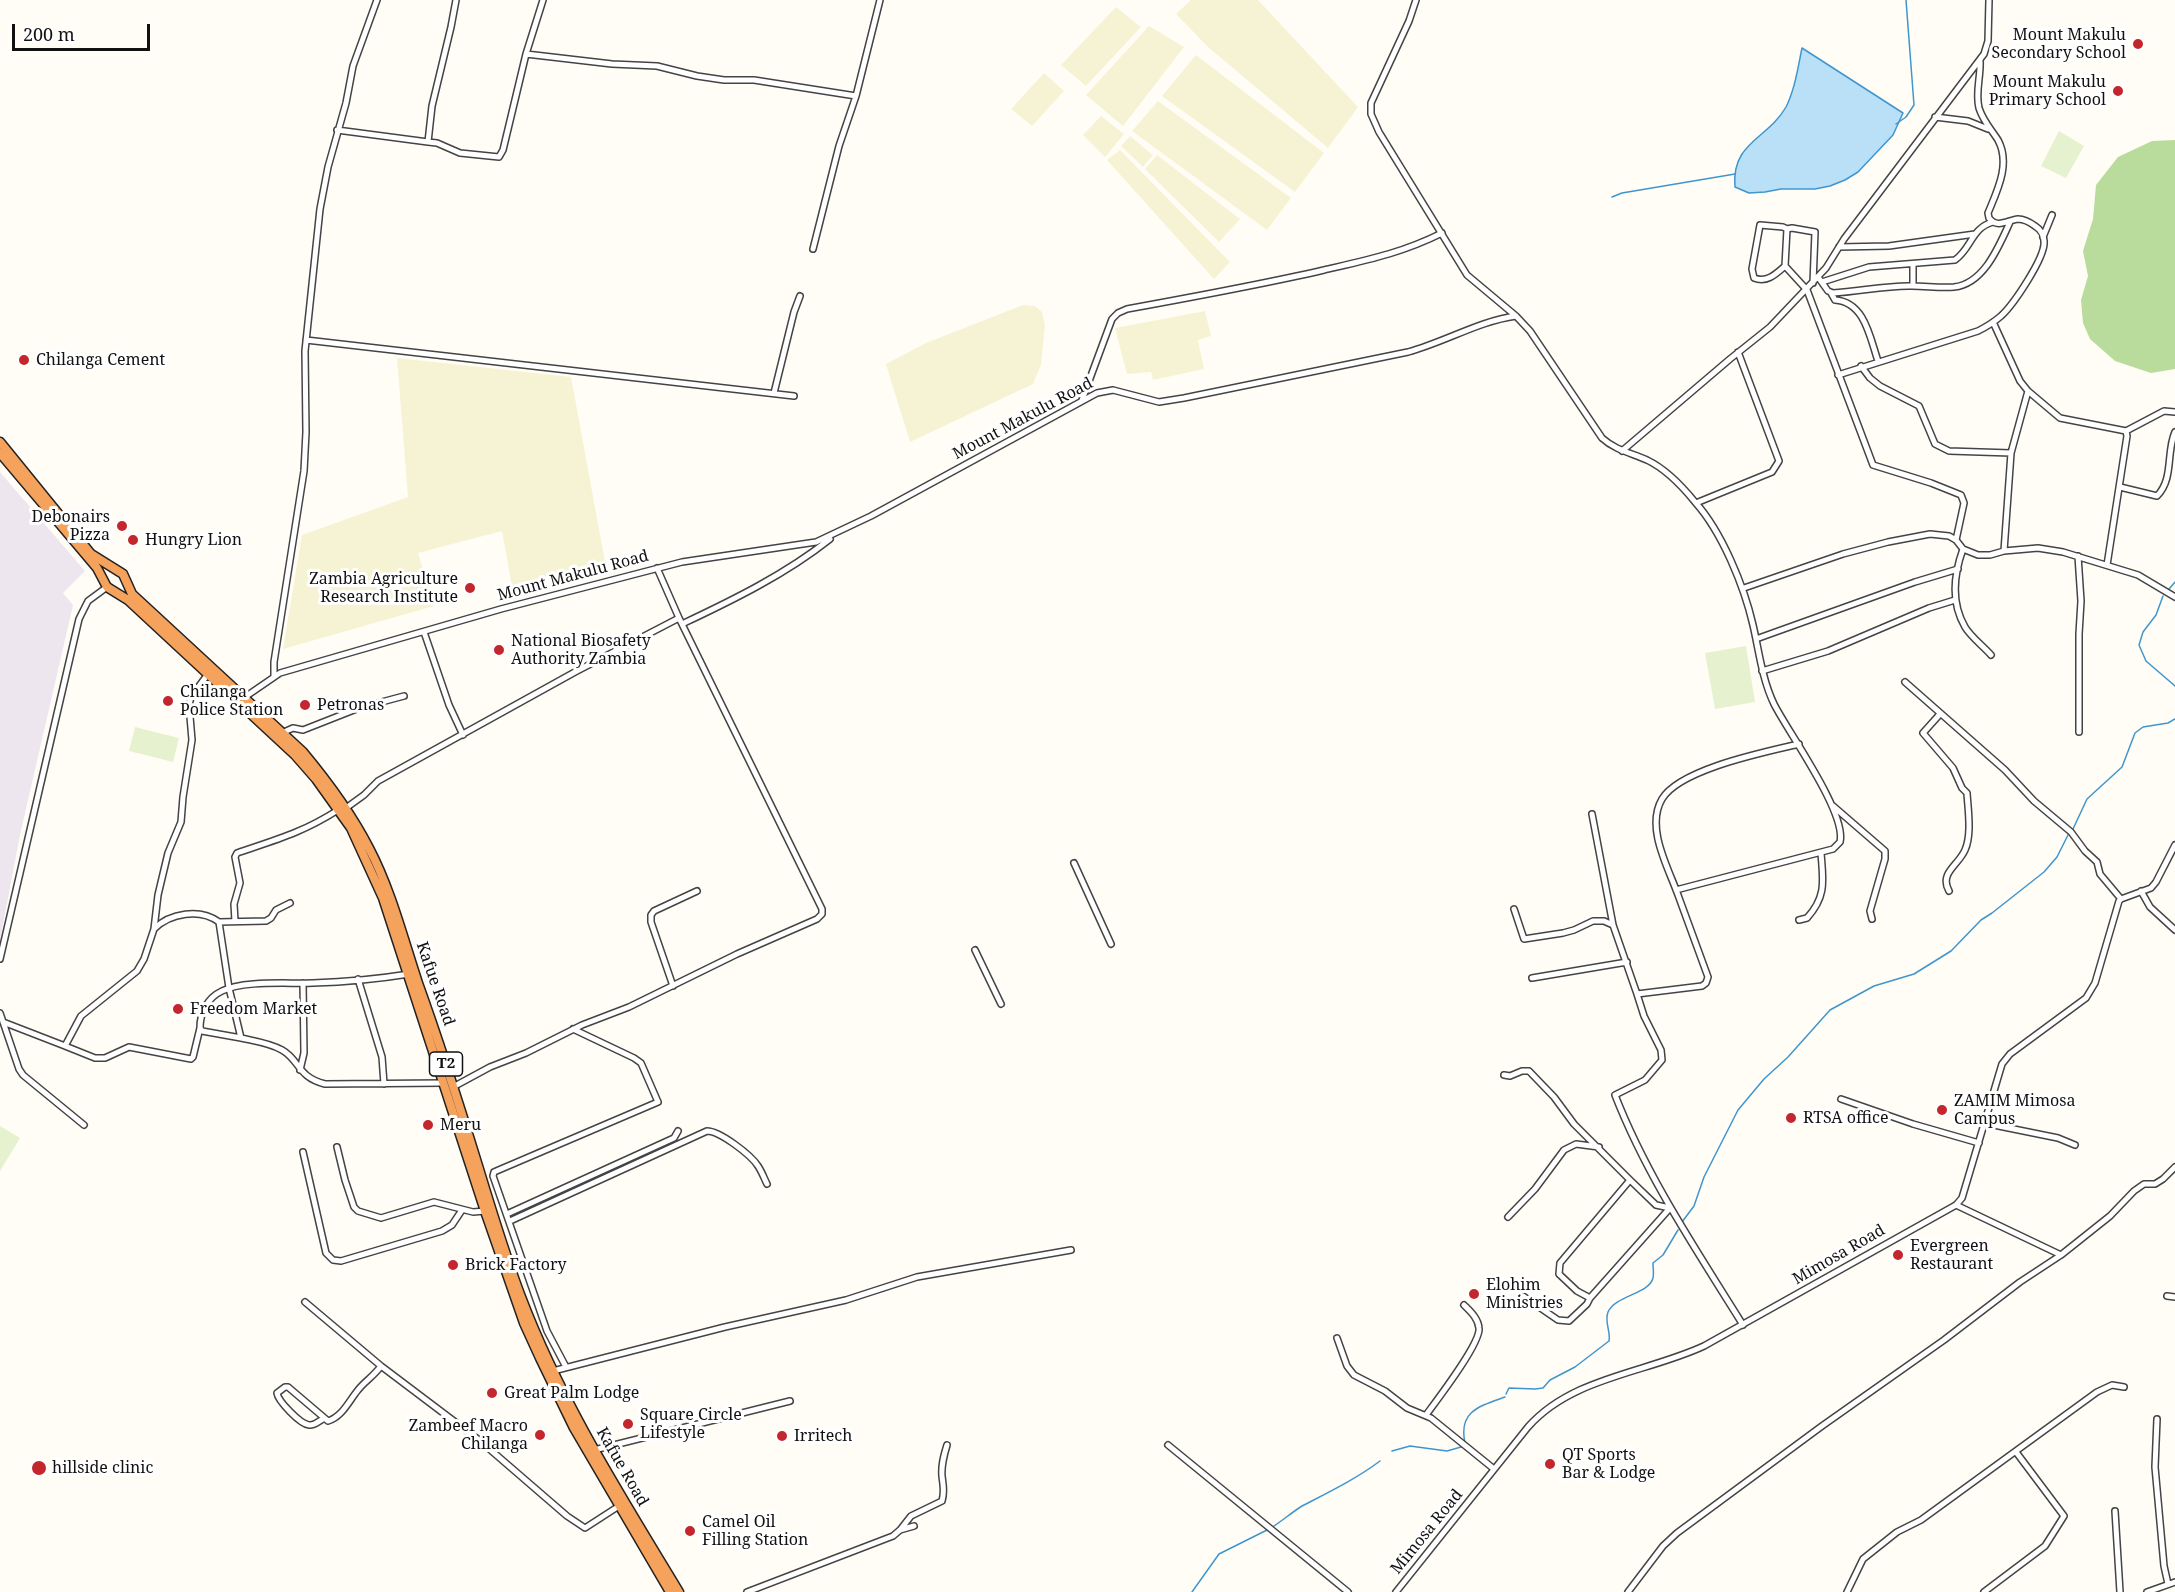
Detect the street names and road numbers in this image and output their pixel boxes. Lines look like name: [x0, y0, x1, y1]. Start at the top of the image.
street label: Mount Makulu Road: [950, 374, 1096, 464]
street label: Mount Makulu Road: [495, 547, 651, 605]
street label: Kafue Road: [412, 939, 458, 1029]
road number: T2: [430, 1052, 462, 1076]
street label: Mimosa Road: [1789, 1221, 1889, 1289]
street label: Kafue Road: [592, 1424, 652, 1510]
street label: Mimosa Road: [1387, 1486, 1467, 1578]

